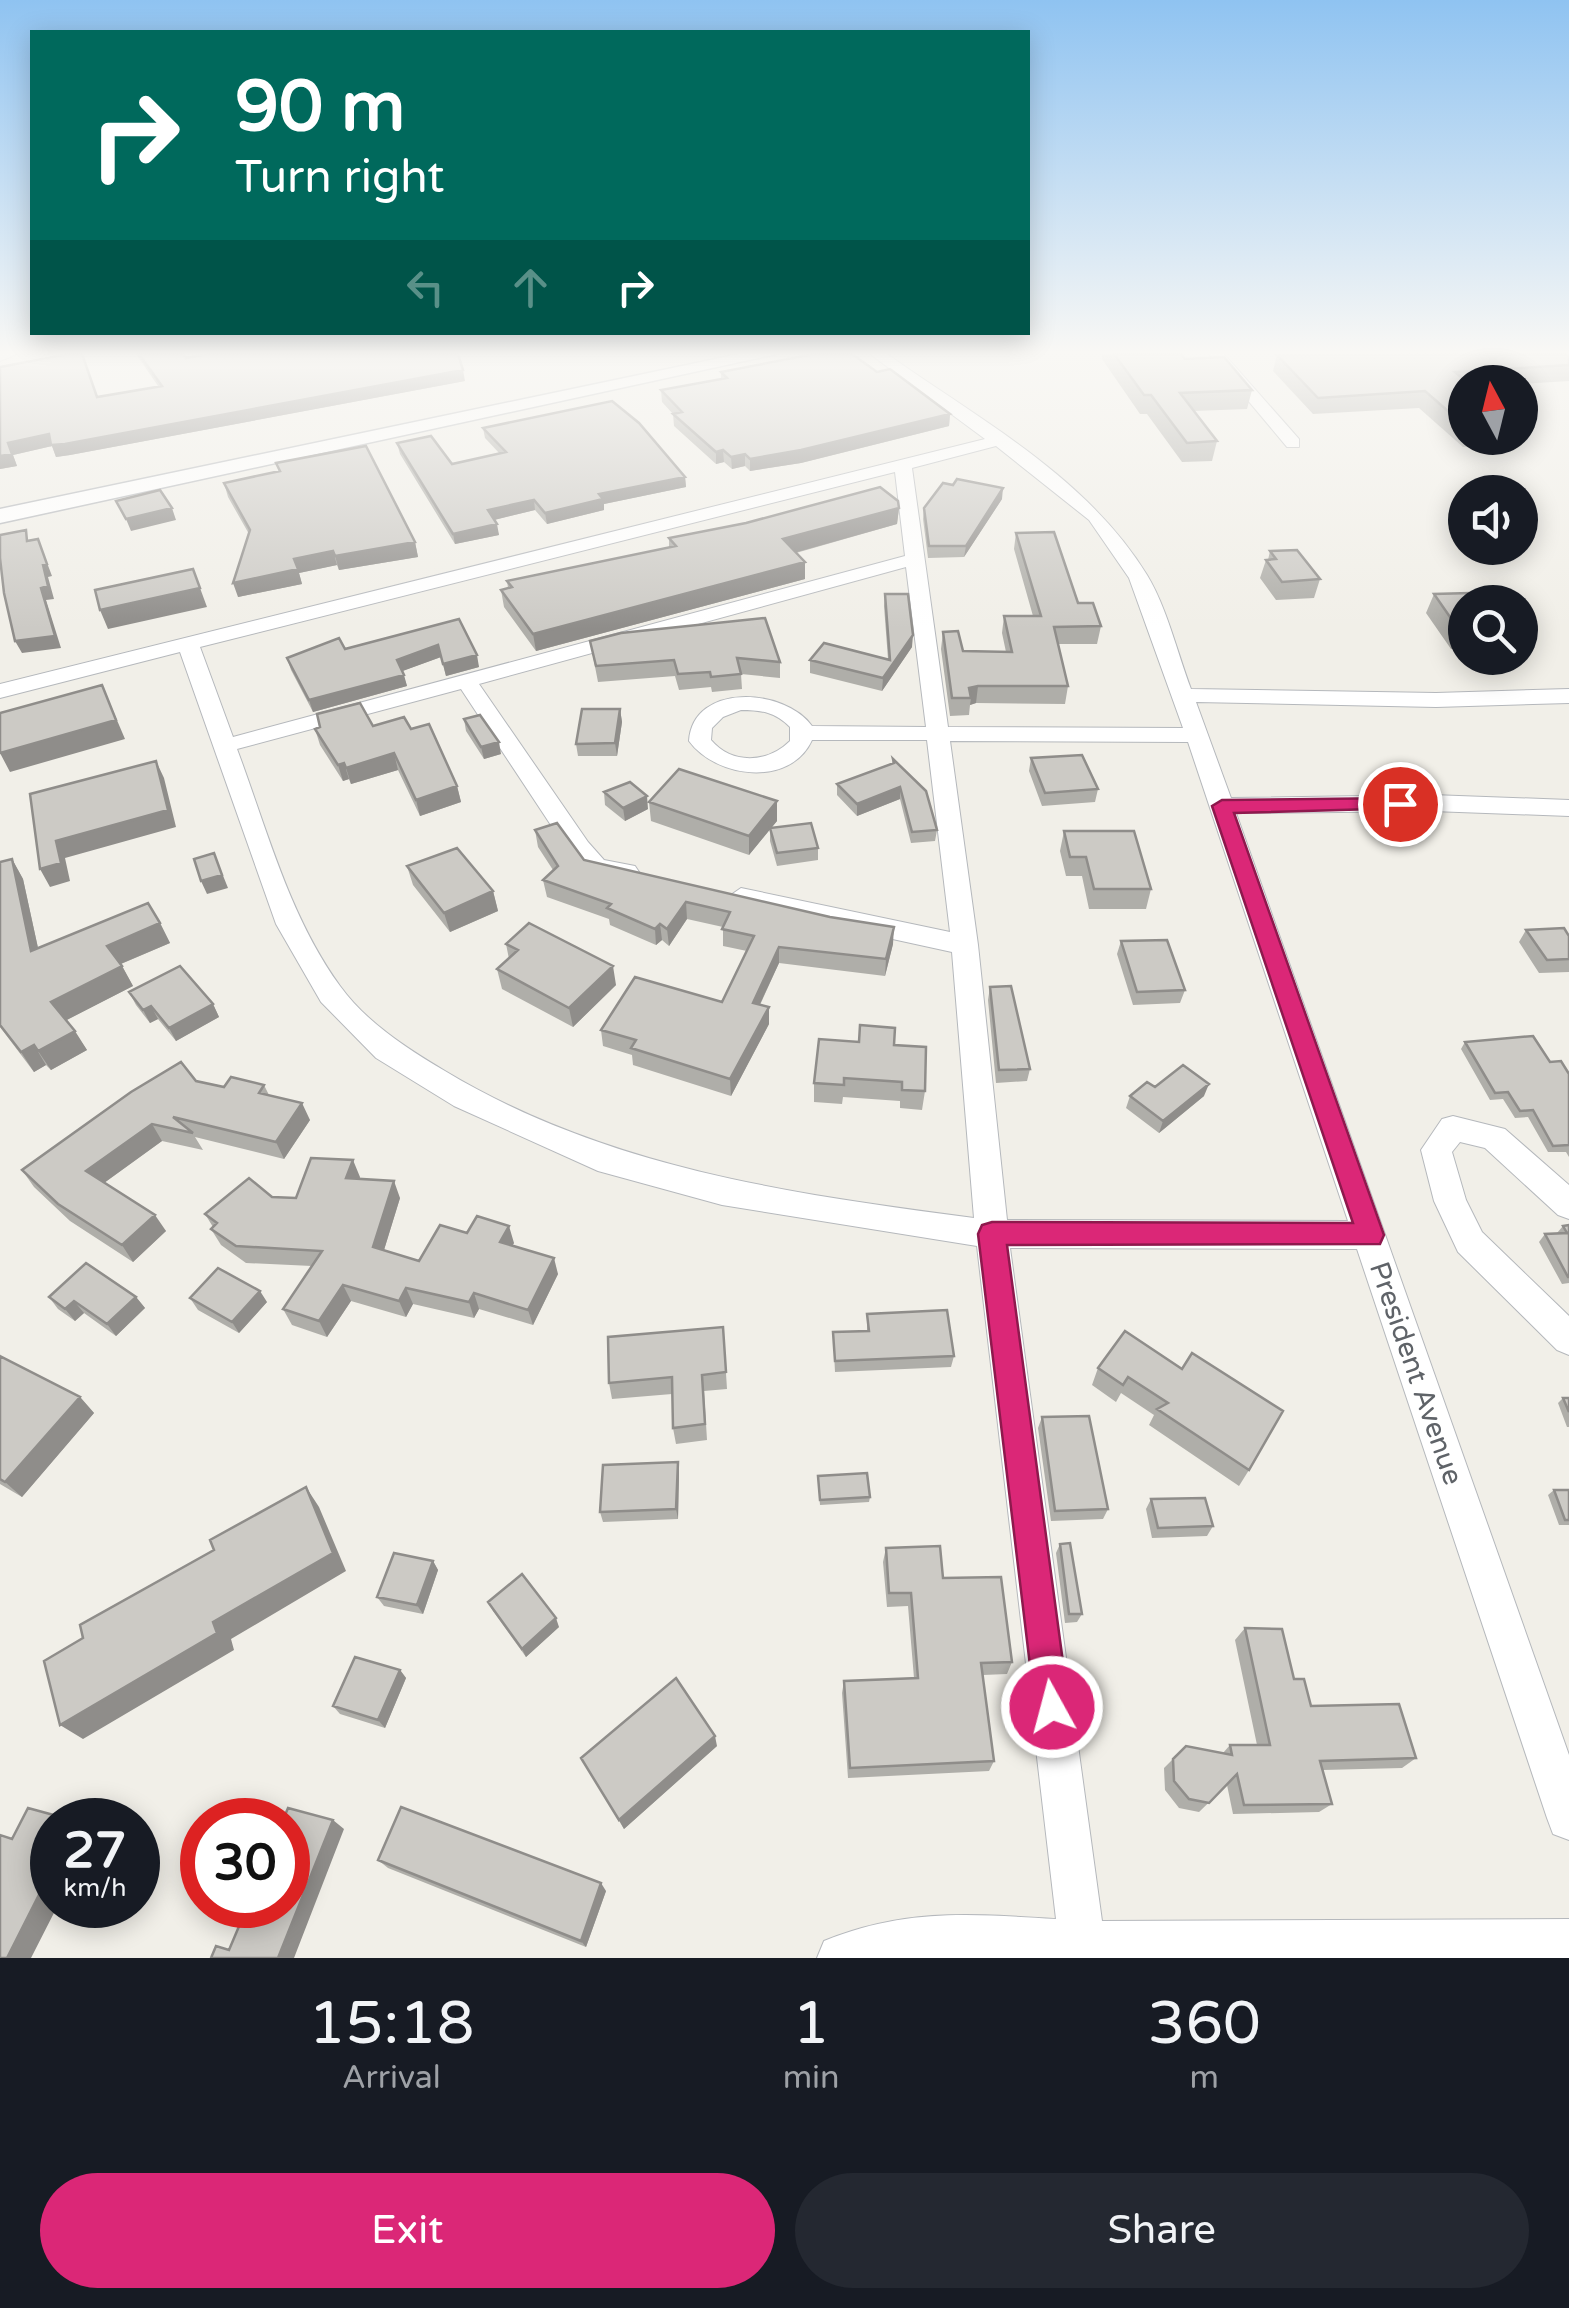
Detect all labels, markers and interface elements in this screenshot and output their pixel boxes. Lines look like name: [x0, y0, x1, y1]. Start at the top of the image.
text: 90 m: [235, 66, 405, 150]
icon: right: [70, 70, 200, 200]
text: Turn right: [235, 151, 444, 205]
icon: left: [398, 260, 453, 315]
icon: ahead: [503, 260, 558, 315]
icon: right: [608, 260, 663, 315]
north arrow: [1448, 365, 1538, 455]
map controls: [1448, 365, 1538, 675]
button: sound: [1448, 475, 1538, 565]
button: search: [1448, 585, 1538, 675]
pin: [1358, 762, 1443, 847]
icon: arrive: [1373, 777, 1428, 832]
street label: President Avenue: [1362, 1257, 1470, 1489]
position arrow: [1000, 1655, 1104, 1759]
speed limit sign: 30: [180, 1798, 310, 1928]
text: 27: [64, 1821, 126, 1881]
text: km/h: [64, 1873, 126, 1903]
text: 15:18: [308, 1988, 475, 2060]
text: 1: [792, 1988, 830, 2060]
text: 360: [1148, 1988, 1261, 2060]
text: Arrival: [342, 2059, 441, 2097]
text: min: [783, 2059, 840, 2097]
text: m: [1190, 2059, 1219, 2097]
button: Exit: [40, 2173, 775, 2288]
button: Share: [795, 2173, 1529, 2288]

